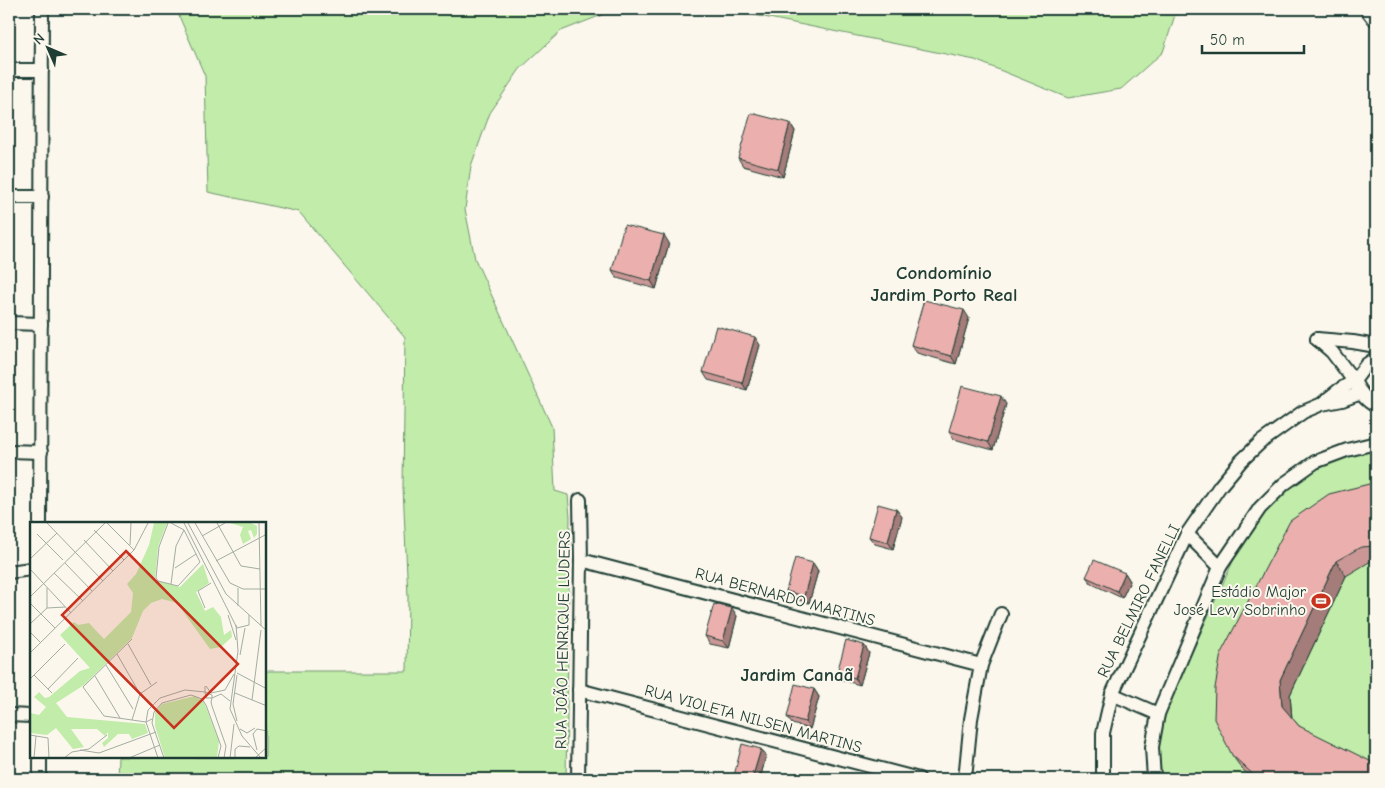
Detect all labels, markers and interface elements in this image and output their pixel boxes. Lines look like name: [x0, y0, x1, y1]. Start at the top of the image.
north arrow: [22, 22, 72, 72]
scale bar: [1202, 22, 1305, 54]
text: N: [30, 30, 48, 48]
text: 50 m: [1210, 31, 1245, 49]
district label: Condomínio Jardim Porto Real: [870, 262, 1018, 306]
street label: RUA BELMIRO FANELLI: [1094, 521, 1184, 681]
inset map: [30, 522, 266, 758]
street label: RUA JOÃO HENRIQUE LUDERS: [552, 530, 574, 749]
street label: RUA BERNARDO MARTINS: [693, 564, 877, 630]
place label: Estádio Major José Levy Sobrinho: [1174, 583, 1307, 619]
sports icon: Estádio Major José Levy Sobrinho: [1310, 590, 1332, 612]
district label: Jardim Canaã: [741, 664, 853, 686]
street label: RUA VIOLETA NILSEN MARTINS: [642, 681, 864, 757]

